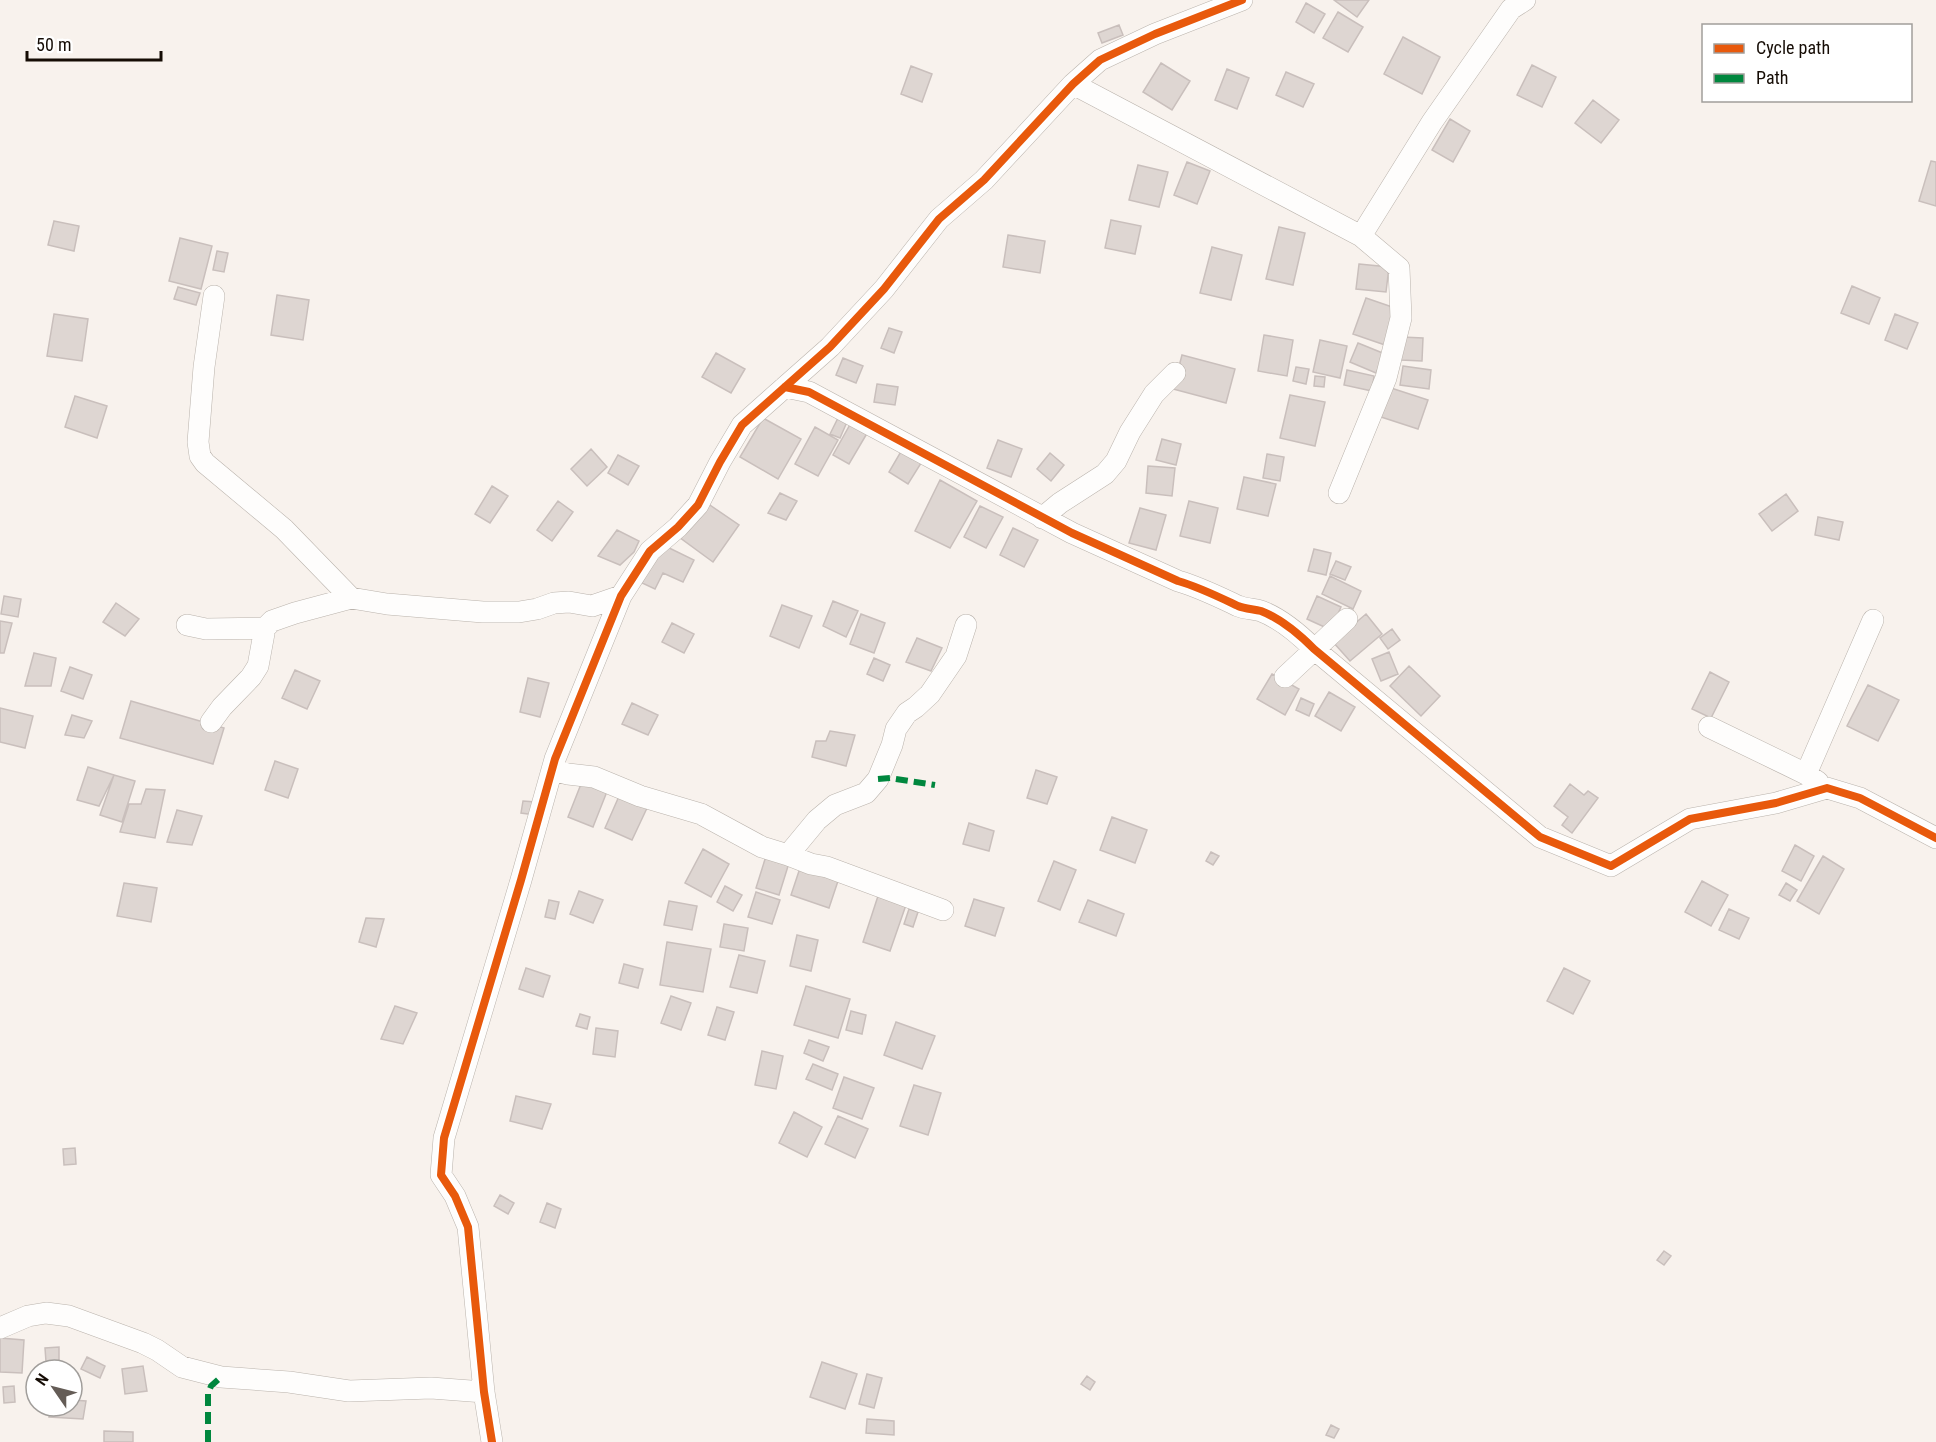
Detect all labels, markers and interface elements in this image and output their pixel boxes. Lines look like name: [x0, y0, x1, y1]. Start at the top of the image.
scale bar: [27, 24, 160, 62]
legend: [1702, 24, 1912, 102]
text: 50 m: [36, 34, 71, 55]
text: Cycle path: [1756, 37, 1830, 58]
text: Path: [1756, 67, 1789, 88]
north arrow: [24, 1358, 84, 1418]
text: N: [32, 1370, 53, 1389]

